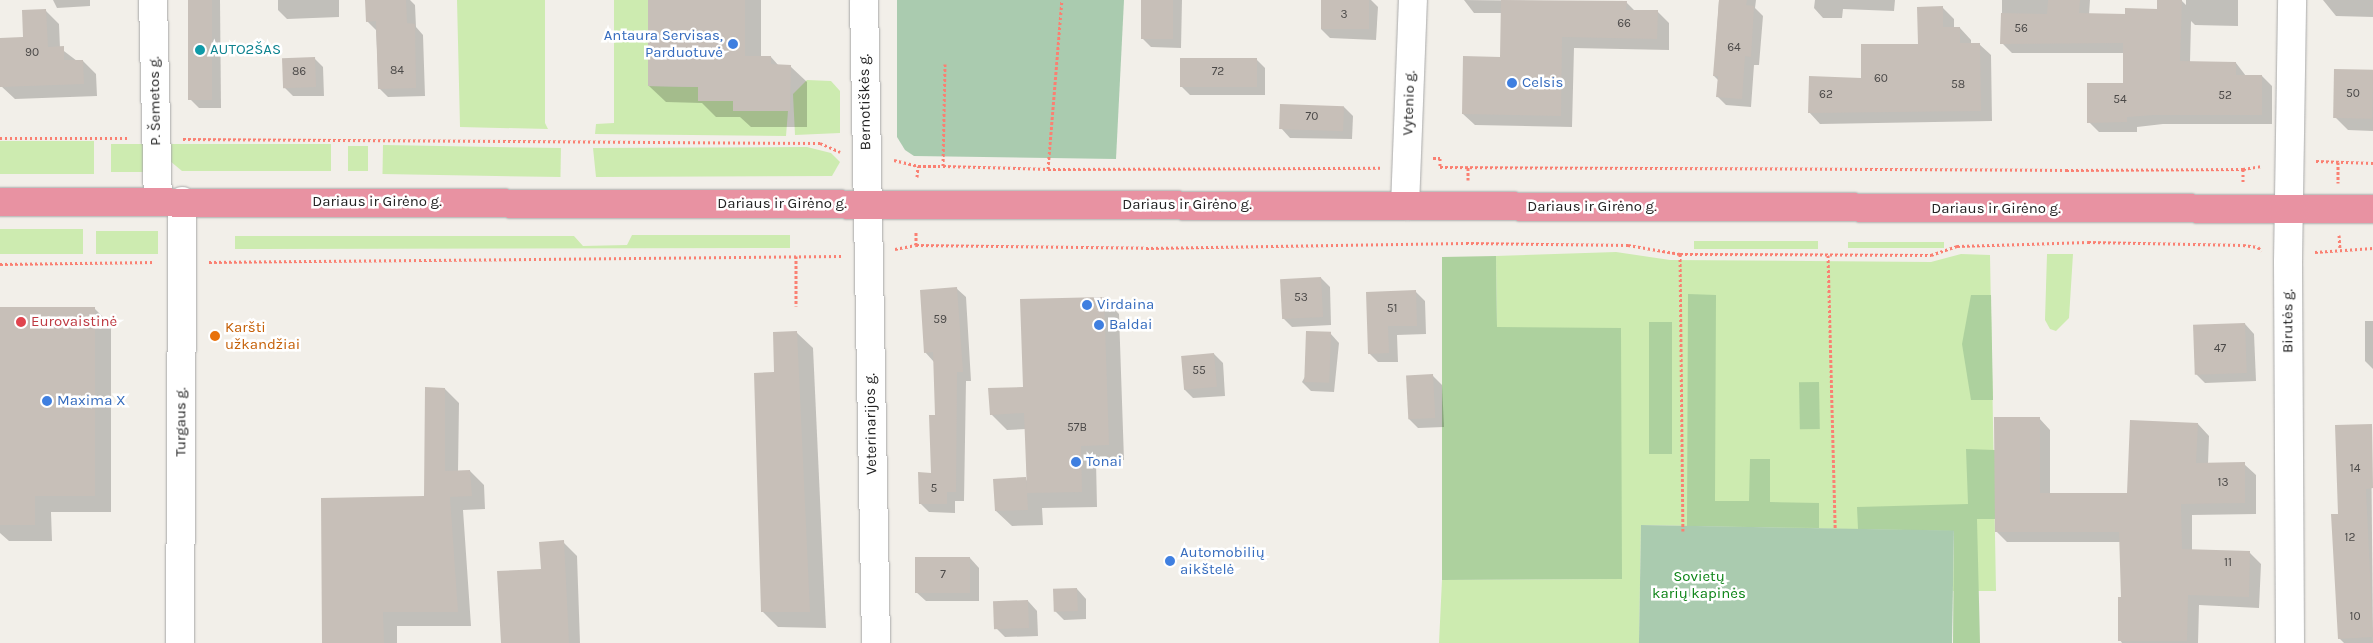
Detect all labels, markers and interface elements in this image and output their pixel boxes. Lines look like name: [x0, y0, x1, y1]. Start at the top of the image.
house number: 3: [1340, 8, 1348, 22]
house number: 66: [1617, 17, 1631, 31]
house number: 56: [2014, 22, 2028, 36]
place label: Antaura Servisas, Parduotuvė: [604, 26, 723, 61]
marker: Antaura Servisas, Parduotuvė: [727, 38, 739, 50]
place label: AUTO2ŠAS: [210, 41, 281, 59]
house number: 64: [1727, 41, 1741, 55]
marker: AUTO2ŠAS: [194, 44, 206, 56]
house number: 90: [25, 46, 39, 60]
street label: Bernotiškės g.: [855, 54, 875, 150]
street label: P. Šemetos g.: [145, 56, 165, 146]
house number: 84: [390, 64, 404, 78]
house number: 86: [292, 65, 306, 79]
house number: 72: [1212, 65, 1224, 79]
street label: Vytenio g.: [1399, 70, 1419, 136]
house number: 60: [1874, 72, 1888, 86]
place label: Celsis: [1522, 74, 1563, 92]
marker: Celsis: [1506, 77, 1518, 89]
house number: 58: [1951, 78, 1965, 92]
house number: 50: [2346, 87, 2360, 101]
house number: 62: [1819, 88, 1833, 102]
house number: 52: [2218, 89, 2232, 103]
house number: 54: [2113, 93, 2127, 107]
house number: 70: [1306, 110, 1318, 124]
street label: Dariaus ir Girėno g.: [312, 193, 442, 211]
street label: Dariaus ir Girėno g.: [717, 195, 847, 213]
street label: Dariaus ir Girėno g.: [1122, 196, 1252, 214]
street label: Dariaus ir Girėno g.: [1527, 198, 1657, 216]
street label: Dariaus ir Girėno g.: [1931, 200, 2061, 218]
street label: Birutės g.: [2279, 289, 2297, 353]
house number: 53: [1294, 291, 1308, 305]
place label: Virdaina: [1097, 296, 1154, 314]
marker: Virdaina: [1081, 299, 1093, 311]
house number: 51: [1387, 302, 1397, 316]
place label: Eurovaistinė: [31, 313, 117, 331]
house number: 59: [933, 313, 947, 327]
marker: Eurovaistinė: [15, 316, 27, 328]
place label: Baldai: [1109, 316, 1152, 334]
place label: Karšti užkandžiai: [225, 318, 300, 353]
marker: Baldai: [1093, 319, 1105, 331]
marker: Karšti užkandžiai: [209, 330, 221, 342]
house number: 47: [2214, 342, 2226, 356]
house number: 55: [1192, 364, 1206, 378]
street label: Veterinarijos g.: [861, 373, 881, 475]
street label: Turgaus g.: [172, 387, 190, 457]
place label: Maxima X: [57, 392, 126, 410]
marker: Maxima X: [41, 395, 53, 407]
house number: 57B: [1067, 421, 1087, 435]
place label: Tonai: [1086, 453, 1122, 471]
marker: Tonai: [1070, 456, 1082, 468]
house number: 14: [2350, 462, 2360, 476]
house number: 13: [2217, 476, 2229, 490]
house number: 5: [931, 482, 937, 496]
house number: 12: [2345, 531, 2355, 545]
place label: Automobilių aikštelė: [1180, 543, 1265, 578]
marker: Automobilių aikštelė: [1164, 555, 1176, 567]
house number: 11: [2224, 556, 2232, 570]
park label: Sovietų karių kapinės: [1652, 567, 1746, 602]
house number: 7: [940, 568, 946, 582]
house number: 10: [2349, 610, 2361, 624]

